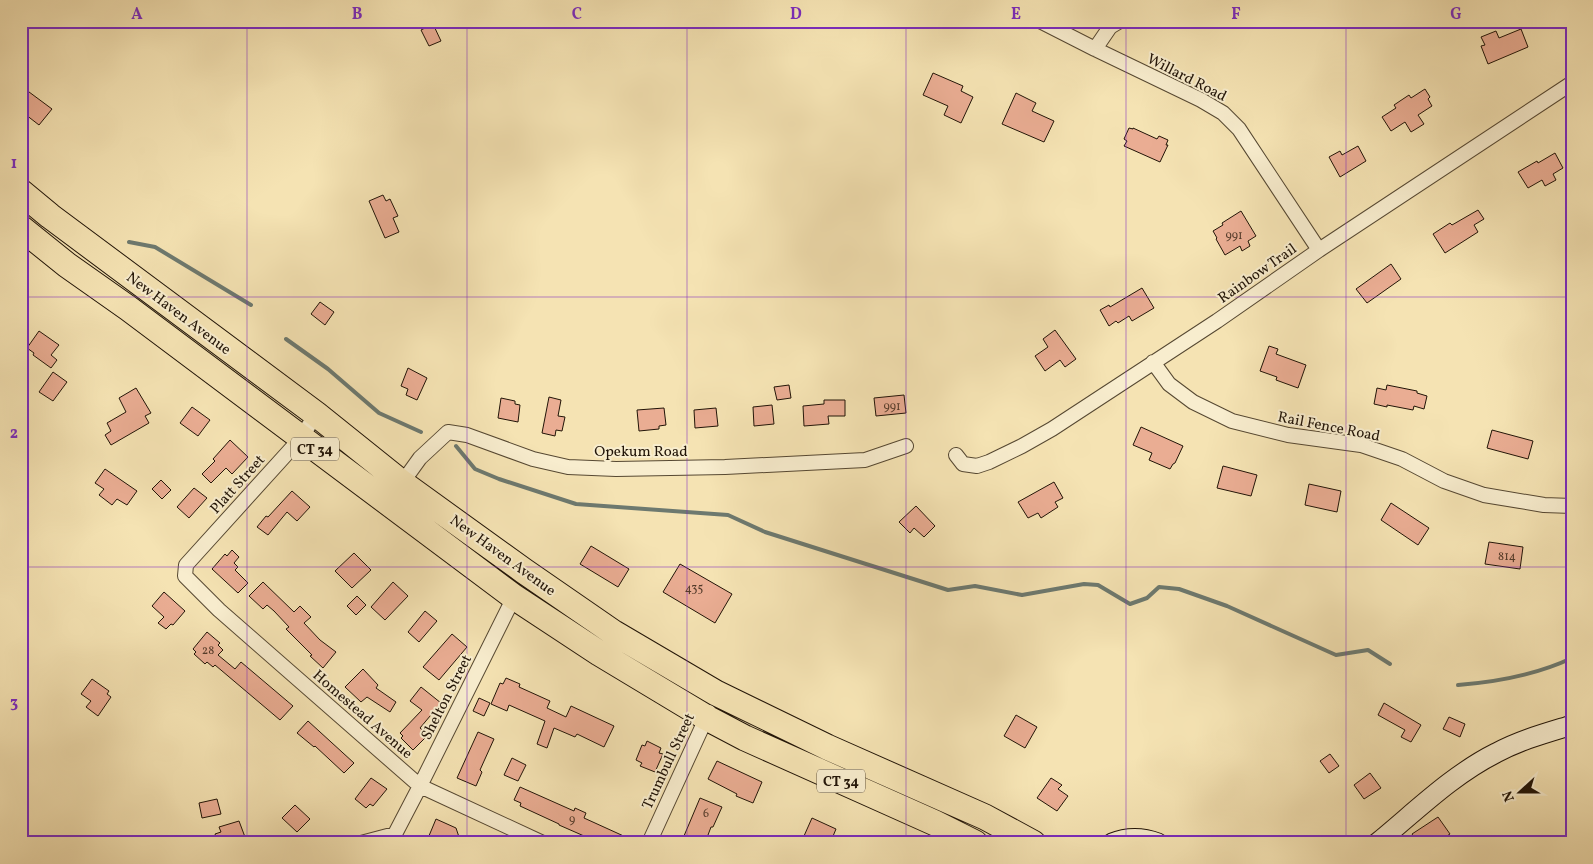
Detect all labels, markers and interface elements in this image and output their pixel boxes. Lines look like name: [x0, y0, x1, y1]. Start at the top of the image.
text: A: [131, 4, 143, 26]
text: B: [352, 4, 363, 26]
text: C: [572, 4, 582, 26]
text: D: [790, 4, 802, 26]
text: E: [1011, 4, 1021, 26]
text: F: [1231, 4, 1241, 26]
text: G: [1450, 4, 1462, 26]
street label: Willard Road: [1143, 49, 1230, 107]
text: 1: [11, 153, 17, 175]
house number: 991: [1225, 228, 1243, 244]
street label: Rainbow Trail: [1214, 239, 1302, 309]
street label: New Haven Avenue: [121, 268, 235, 361]
house number: 991: [883, 399, 901, 415]
street label: Rail Fence Road: [1276, 407, 1382, 448]
text: 2: [10, 423, 18, 445]
road number: CT 34: [291, 438, 339, 460]
street label: Opekum Road: [594, 442, 688, 463]
street label: Platt Street: [206, 451, 270, 519]
street label: New Haven Avenue: [445, 511, 559, 602]
house number: 814: [1498, 549, 1516, 565]
house number: 435: [685, 581, 704, 597]
house number: 28: [202, 643, 214, 659]
street label: Shelton Street: [417, 651, 478, 744]
street label: Homestead Avenue: [307, 666, 417, 764]
text: 3: [10, 692, 18, 714]
street label: Trumbull Street: [638, 710, 701, 813]
north arrow: [1496, 766, 1546, 816]
road number: CT 34: [817, 769, 865, 792]
text: N: [1499, 788, 1520, 804]
house number: 6: [703, 806, 709, 822]
house number: 9: [569, 812, 575, 828]

